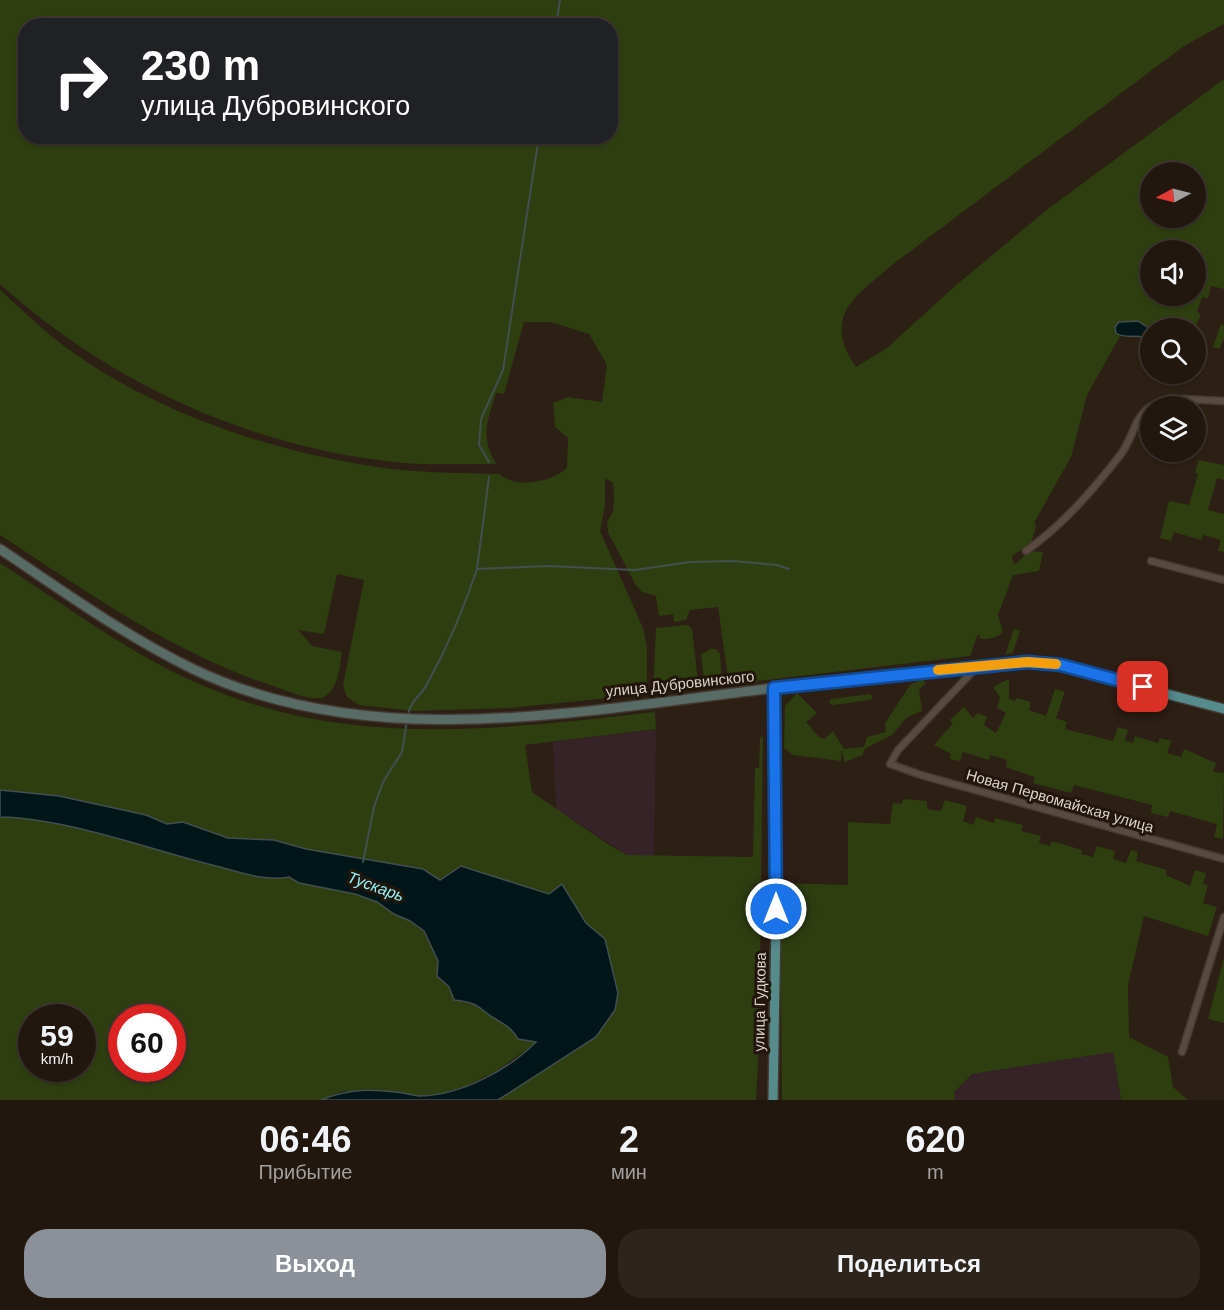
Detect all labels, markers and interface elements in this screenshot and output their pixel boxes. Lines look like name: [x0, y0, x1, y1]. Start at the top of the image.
icon: right: [42, 42, 120, 120]
text: 230 m: [141, 42, 260, 89]
text: улица Дубровинского: [141, 91, 410, 121]
north arrow: [1140, 162, 1206, 228]
map controls: [1140, 162, 1206, 462]
button: sound: [1140, 240, 1206, 306]
button: search: [1140, 318, 1206, 384]
button: layers: [1140, 396, 1206, 462]
pin: [1117, 661, 1168, 712]
street label: улица Дубровинского: [605, 667, 755, 700]
icon: arrive: [1126, 670, 1159, 703]
street label: Новая Первомайская улица: [964, 766, 1157, 836]
water label: Тускарь: [345, 868, 406, 905]
position arrow: [744, 877, 808, 941]
street label: улица Гудкова: [750, 951, 769, 1052]
speed limit sign: 60: [108, 1004, 186, 1082]
text: 59: [40, 1019, 74, 1052]
text: km/h: [41, 1050, 73, 1067]
text: 06:46: [259, 1119, 352, 1160]
text: 2: [619, 1119, 639, 1160]
text: 620: [905, 1119, 965, 1160]
text: Прибытие: [258, 1161, 352, 1183]
text: мин: [611, 1161, 647, 1183]
text: m: [927, 1161, 944, 1183]
button: Выход: [24, 1229, 606, 1298]
button: Поделиться: [618, 1229, 1200, 1298]

